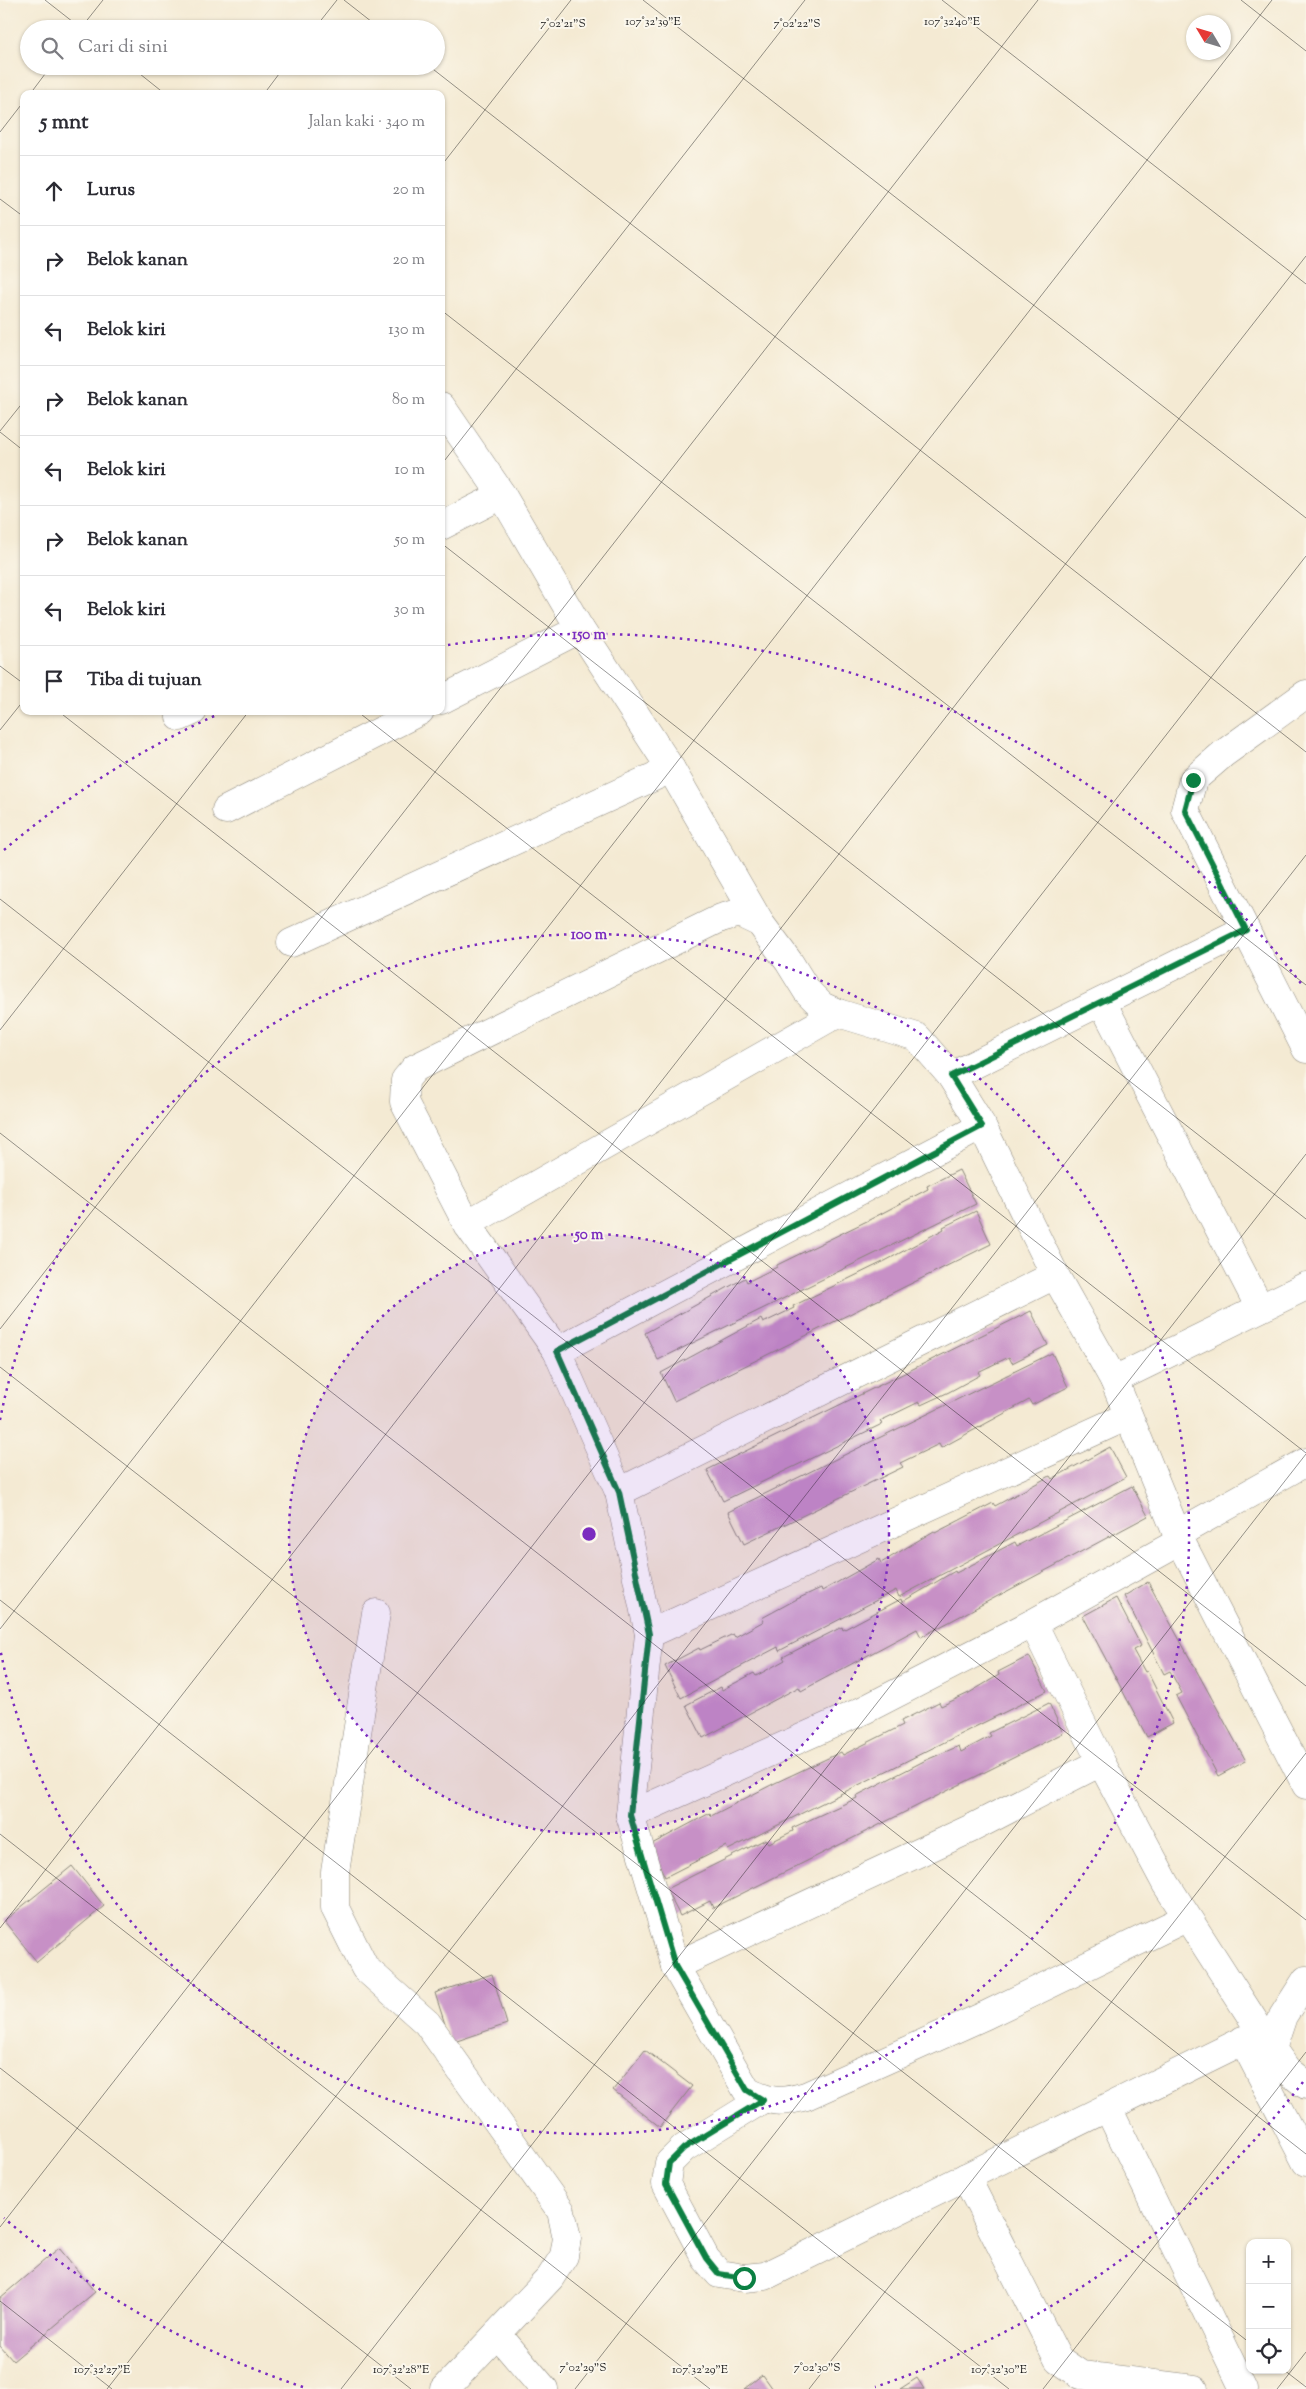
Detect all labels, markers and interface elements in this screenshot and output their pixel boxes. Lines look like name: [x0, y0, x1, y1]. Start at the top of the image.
text: 107°32'39"E: [625, 13, 681, 31]
text: 107°32'40"E: [924, 13, 981, 31]
text: 7°02'21"S: [540, 15, 586, 33]
text: 7°02'22"S: [774, 15, 820, 33]
north arrow: [1186, 15, 1231, 60]
search box: [20, 20, 445, 75]
icon: search: [38, 34, 66, 62]
text: Cari di sini: [78, 34, 168, 61]
text: 5 mnt: [40, 108, 88, 138]
text: Jalan kaki · 340 m: [309, 111, 425, 134]
icon: ahead: [40, 177, 68, 205]
text: Lurus: [87, 177, 135, 204]
text: 20 m: [392, 179, 425, 202]
icon: right: [40, 247, 68, 275]
text: Belok kanan: [87, 247, 188, 274]
text: 20 m: [392, 249, 425, 272]
icon: left: [40, 317, 68, 345]
text: Belok kiri: [87, 317, 166, 344]
text: 130 m: [388, 319, 425, 342]
icon: right: [40, 387, 68, 415]
text: Belok kanan: [87, 387, 188, 414]
text: 80 m: [392, 389, 425, 412]
icon: left: [40, 457, 68, 485]
text: Belok kiri: [87, 457, 166, 484]
text: 10 m: [395, 459, 425, 482]
icon: right: [40, 527, 68, 555]
text: Belok kanan: [87, 527, 188, 554]
text: 50 m: [394, 529, 425, 552]
icon: left: [40, 597, 68, 625]
text: Belok kiri: [87, 597, 166, 624]
text: 30 m: [394, 599, 425, 622]
text: 150 m: [572, 625, 606, 646]
icon: arrive: [40, 667, 68, 695]
text: Tiba di tujuan: [87, 667, 202, 694]
route end: [1182, 769, 1205, 792]
text: 100 m: [571, 925, 608, 946]
text: 50 m: [574, 1225, 604, 1246]
centre of rings: [580, 1525, 598, 1543]
map controls: [1246, 2239, 1291, 2374]
button: +: [1246, 2239, 1291, 2284]
route start: [733, 2267, 756, 2290]
button: −: [1246, 2284, 1291, 2329]
button: locate: [1246, 2329, 1291, 2374]
text: 7°02'29"S: [560, 2359, 606, 2377]
text: 7°02'30"S: [794, 2359, 840, 2377]
text: 107°32'27"E: [74, 2361, 131, 2379]
text: 107°32'28"E: [373, 2361, 430, 2379]
text: 107°32'29"E: [672, 2361, 729, 2379]
text: 107°32'30"E: [971, 2361, 1028, 2379]

